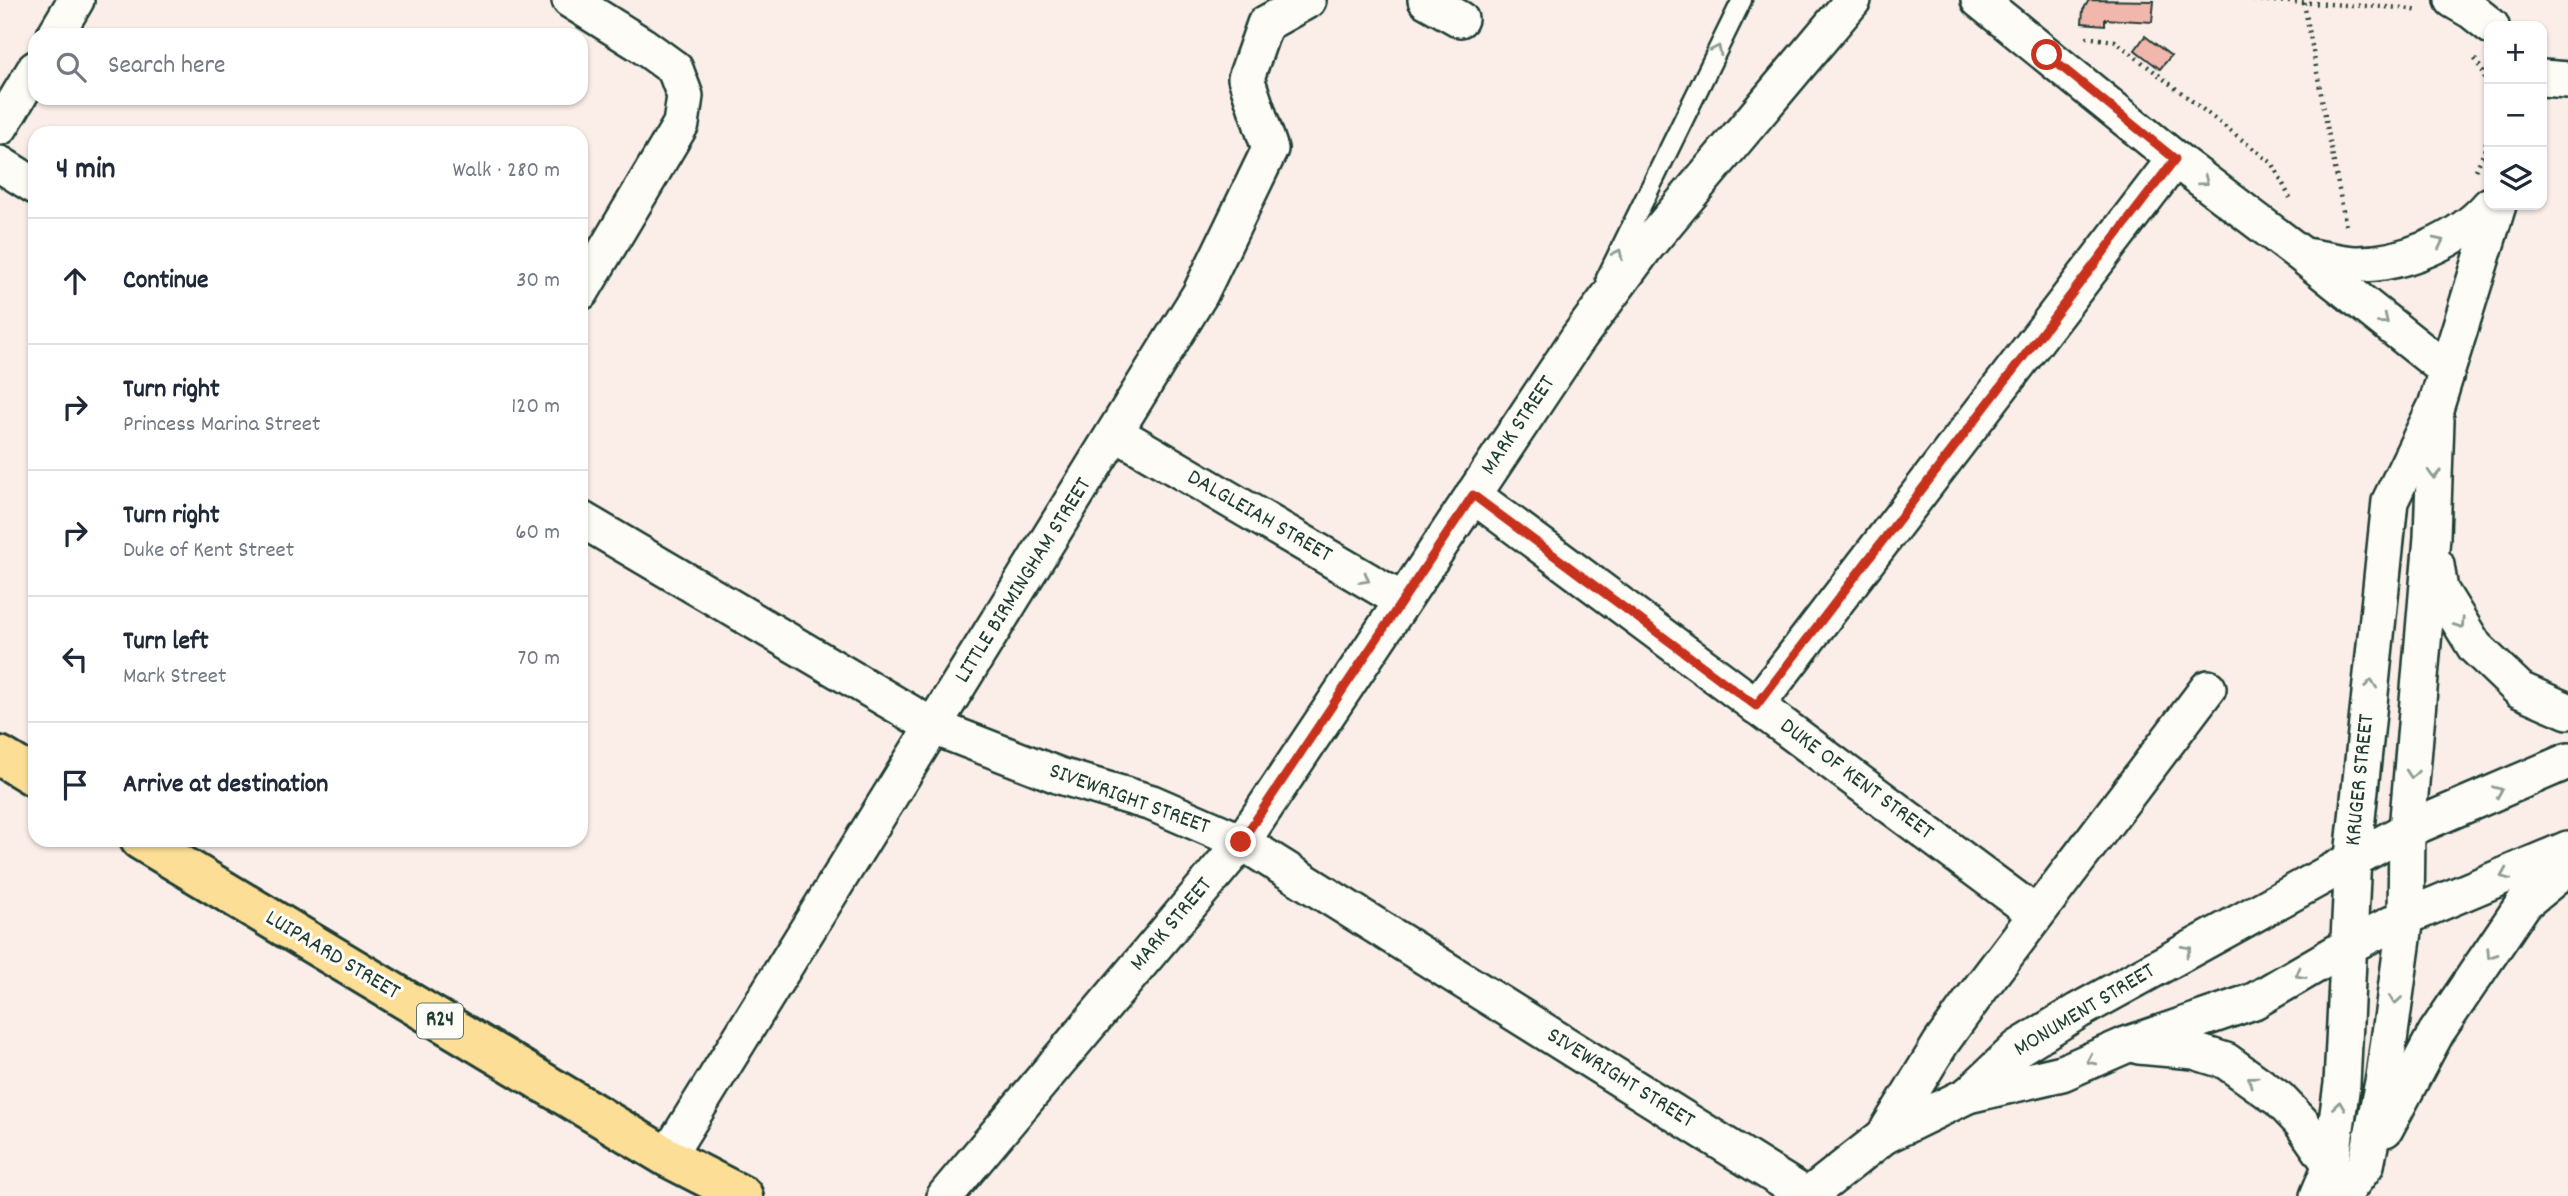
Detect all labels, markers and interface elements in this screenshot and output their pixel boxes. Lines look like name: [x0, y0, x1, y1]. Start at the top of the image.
map controls: [2484, 21, 2547, 210]
button: +: [2484, 21, 2547, 84]
search box: [28, 28, 588, 105]
route start: [2031, 39, 2062, 70]
one-way arrow: [1709, 45, 1723, 57]
icon: search: [52, 48, 90, 86]
text: Search here: [108, 48, 226, 85]
button: −: [2484, 84, 2547, 147]
button: layers: [2484, 147, 2547, 210]
text: 4 min: [56, 150, 115, 193]
text: Walk · 280 m: [452, 155, 560, 188]
one-way arrow: [2196, 173, 2209, 186]
one-way arrow: [2432, 236, 2444, 250]
one-way arrow: [1609, 249, 1623, 261]
icon: ahead: [56, 262, 94, 300]
text: Continue: [123, 263, 208, 300]
text: 30 m: [516, 265, 560, 298]
one-way arrow: [2377, 312, 2389, 325]
street label: MARK STREET: [1474, 370, 1564, 482]
text: Turn right: [123, 372, 220, 409]
icon: right: [56, 388, 94, 426]
text: 120 m: [511, 391, 560, 424]
text: Princess Marina Street: [123, 409, 320, 442]
street label: DALGLEIAH STREET: [1180, 462, 1338, 572]
one-way arrow: [2426, 469, 2442, 480]
street label: LITTLE BIRMINGHAM STREET: [947, 472, 1101, 690]
text: Turn right: [123, 498, 220, 535]
icon: right: [56, 514, 94, 552]
text: 60 m: [515, 517, 560, 550]
text: Duke of Kent Street: [123, 535, 294, 568]
one-way arrow: [1358, 571, 1371, 584]
one-way arrow: [2451, 616, 2464, 629]
text: Turn left: [123, 624, 209, 661]
icon: left: [56, 640, 94, 678]
text: 70 m: [518, 643, 560, 676]
text: Mark Street: [123, 661, 226, 694]
one-way arrow: [2363, 679, 2378, 690]
street label: DUKE OF KENT STREET: [1772, 711, 1940, 849]
street label: KRUGER STREET: [2338, 713, 2384, 847]
street label: SIVEWRIGHT STREET: [1044, 756, 1214, 844]
icon: arrive: [56, 766, 94, 804]
text: Arrive at destination: [123, 767, 328, 804]
one-way arrow: [2405, 769, 2420, 780]
one-way arrow: [2491, 785, 2503, 799]
route end: [1225, 826, 1256, 857]
one-way arrow: [2500, 867, 2512, 881]
street label: MARK STREET: [1123, 871, 1221, 979]
street label: LUIPAARD STREET: [258, 903, 406, 1009]
one-way arrow: [2180, 945, 2192, 958]
one-way arrow: [2487, 946, 2499, 959]
street label: MONUMENT STREET: [2008, 956, 2162, 1066]
one-way arrow: [2295, 966, 2308, 979]
one-way arrow: [2387, 995, 2402, 1006]
road number: R24: [417, 1004, 463, 1038]
street label: SIVEWRIGHT STREET: [1540, 1020, 1700, 1138]
one-way arrow: [2086, 1052, 2098, 1066]
one-way arrow: [2247, 1076, 2260, 1088]
one-way arrow: [2332, 1101, 2347, 1112]

